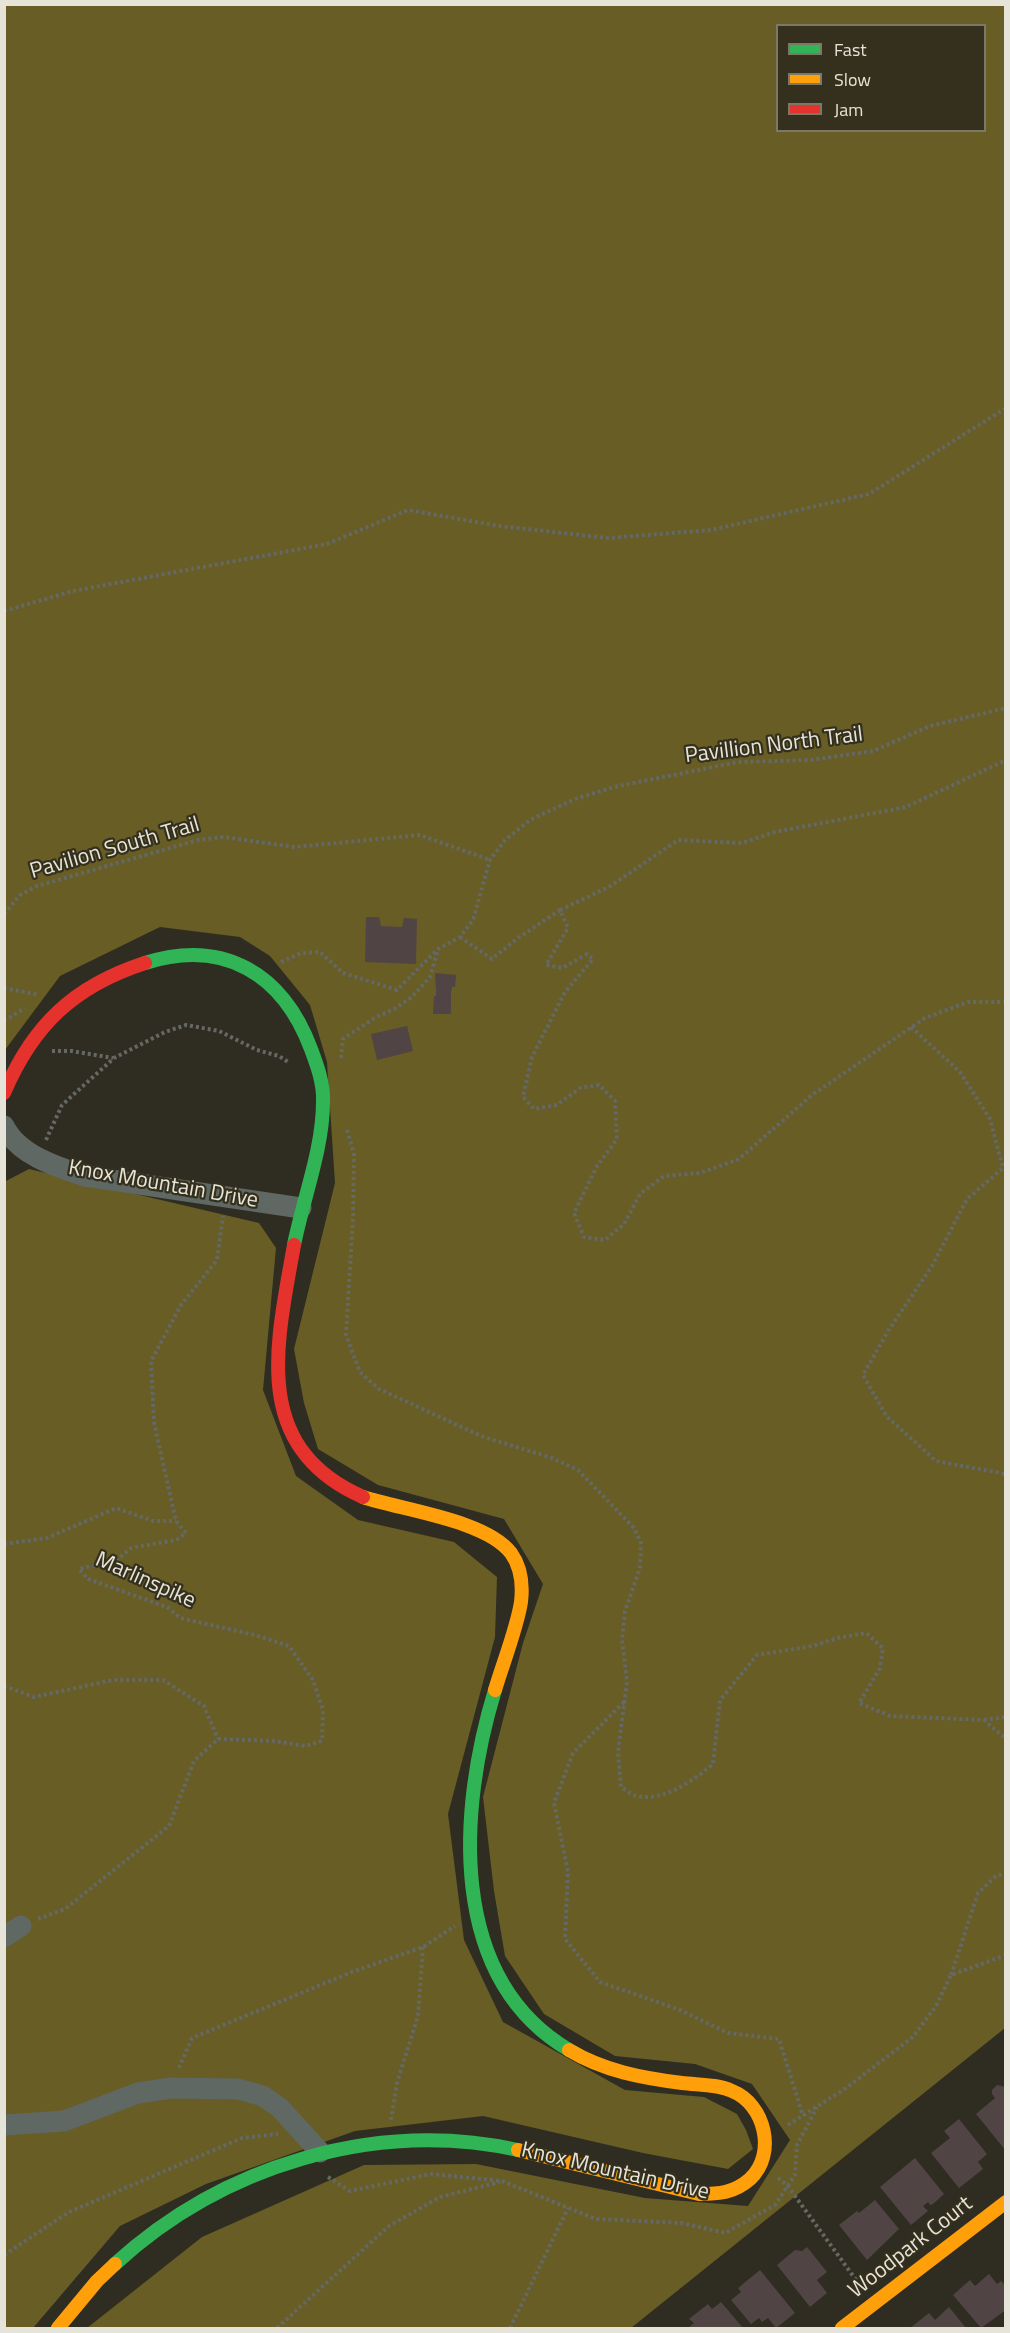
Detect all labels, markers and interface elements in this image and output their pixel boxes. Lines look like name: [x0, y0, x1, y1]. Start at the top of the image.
legend: [776, 24, 986, 132]
text: Fast: [834, 36, 867, 63]
text: Slow: [834, 66, 871, 93]
text: Jam: [834, 96, 863, 123]
street label: Pavillion North Trail: [684, 722, 864, 770]
street label: Pavilion South Trail: [27, 812, 203, 886]
street label: Knox Mountain Drive: [66, 1155, 260, 1215]
street label: Marlinspike: [91, 1547, 199, 1615]
street label: Knox Mountain Drive: [518, 2138, 712, 2206]
street label: Woodpark Court: [844, 2191, 978, 2305]

